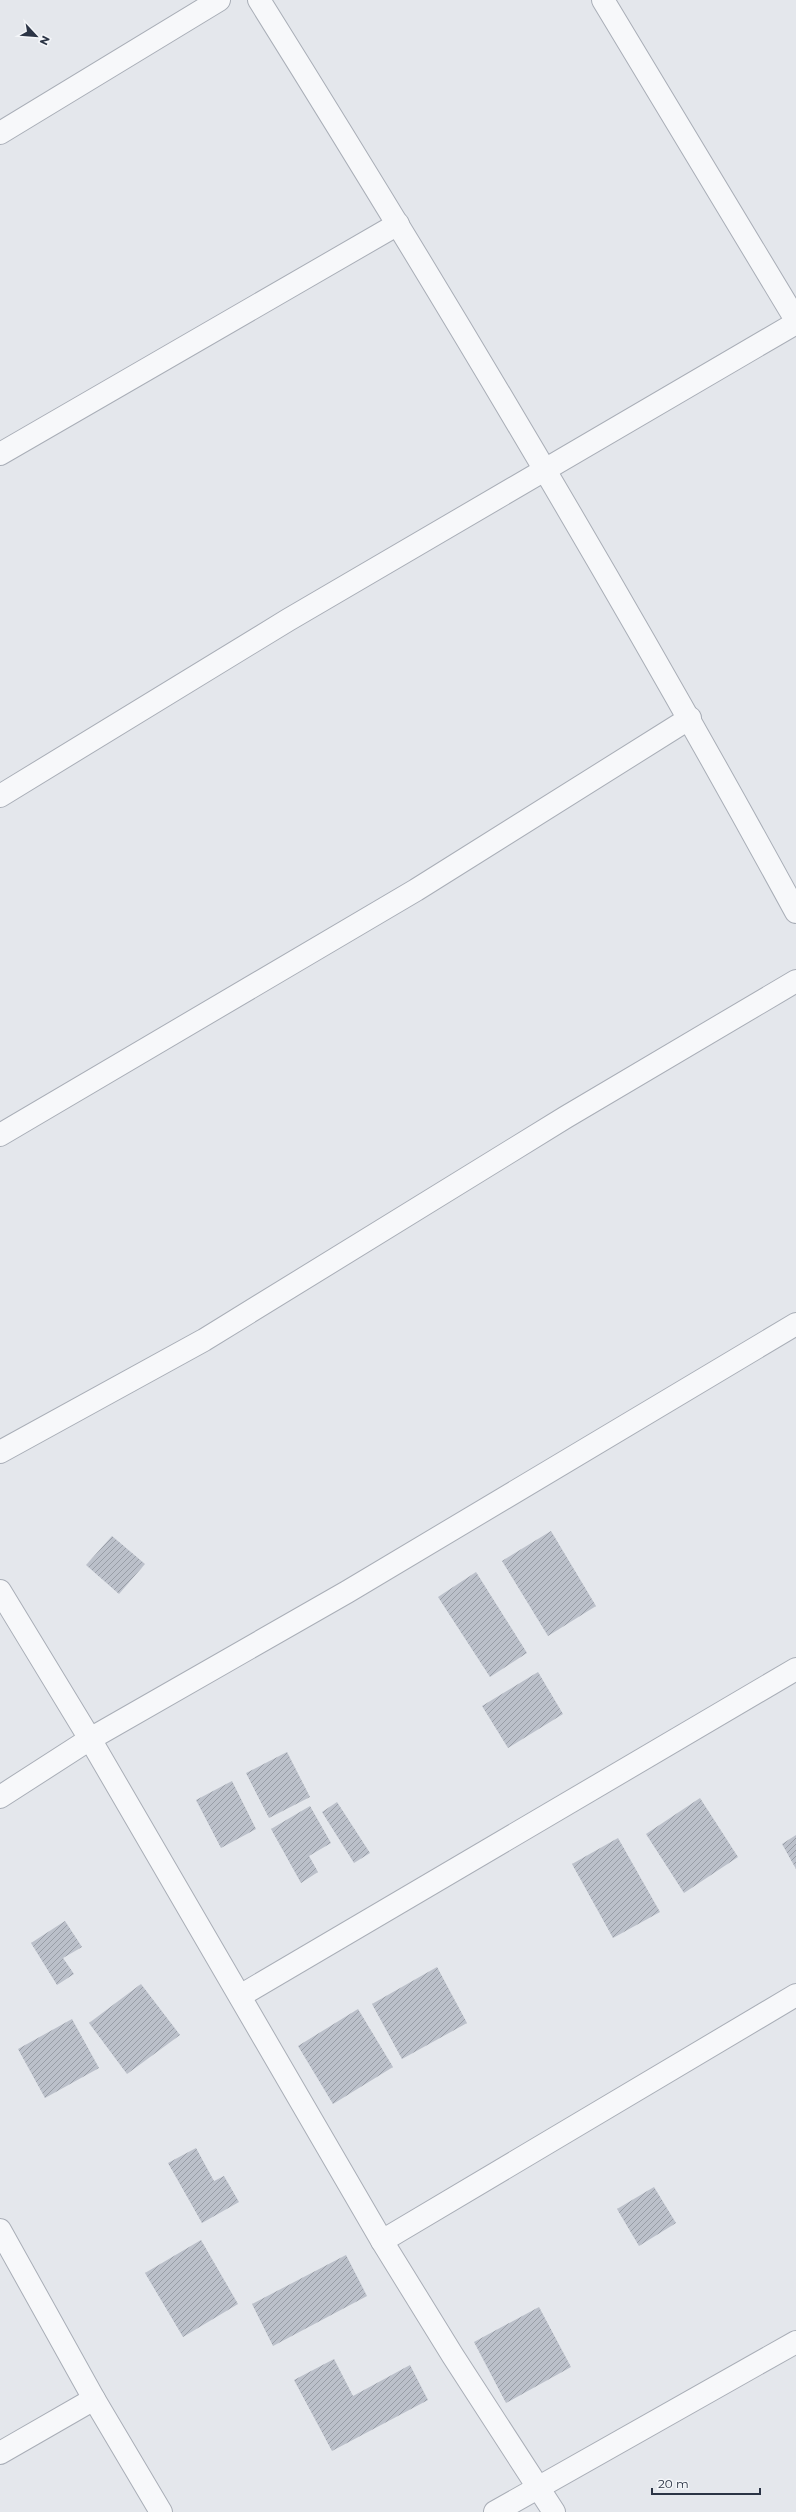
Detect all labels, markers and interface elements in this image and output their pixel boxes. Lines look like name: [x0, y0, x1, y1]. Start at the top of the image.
north arrow: [16, 16, 56, 56]
text: N: [37, 33, 53, 47]
scale bar: [652, 2470, 760, 2496]
text: 20 m: [658, 2476, 689, 2491]

